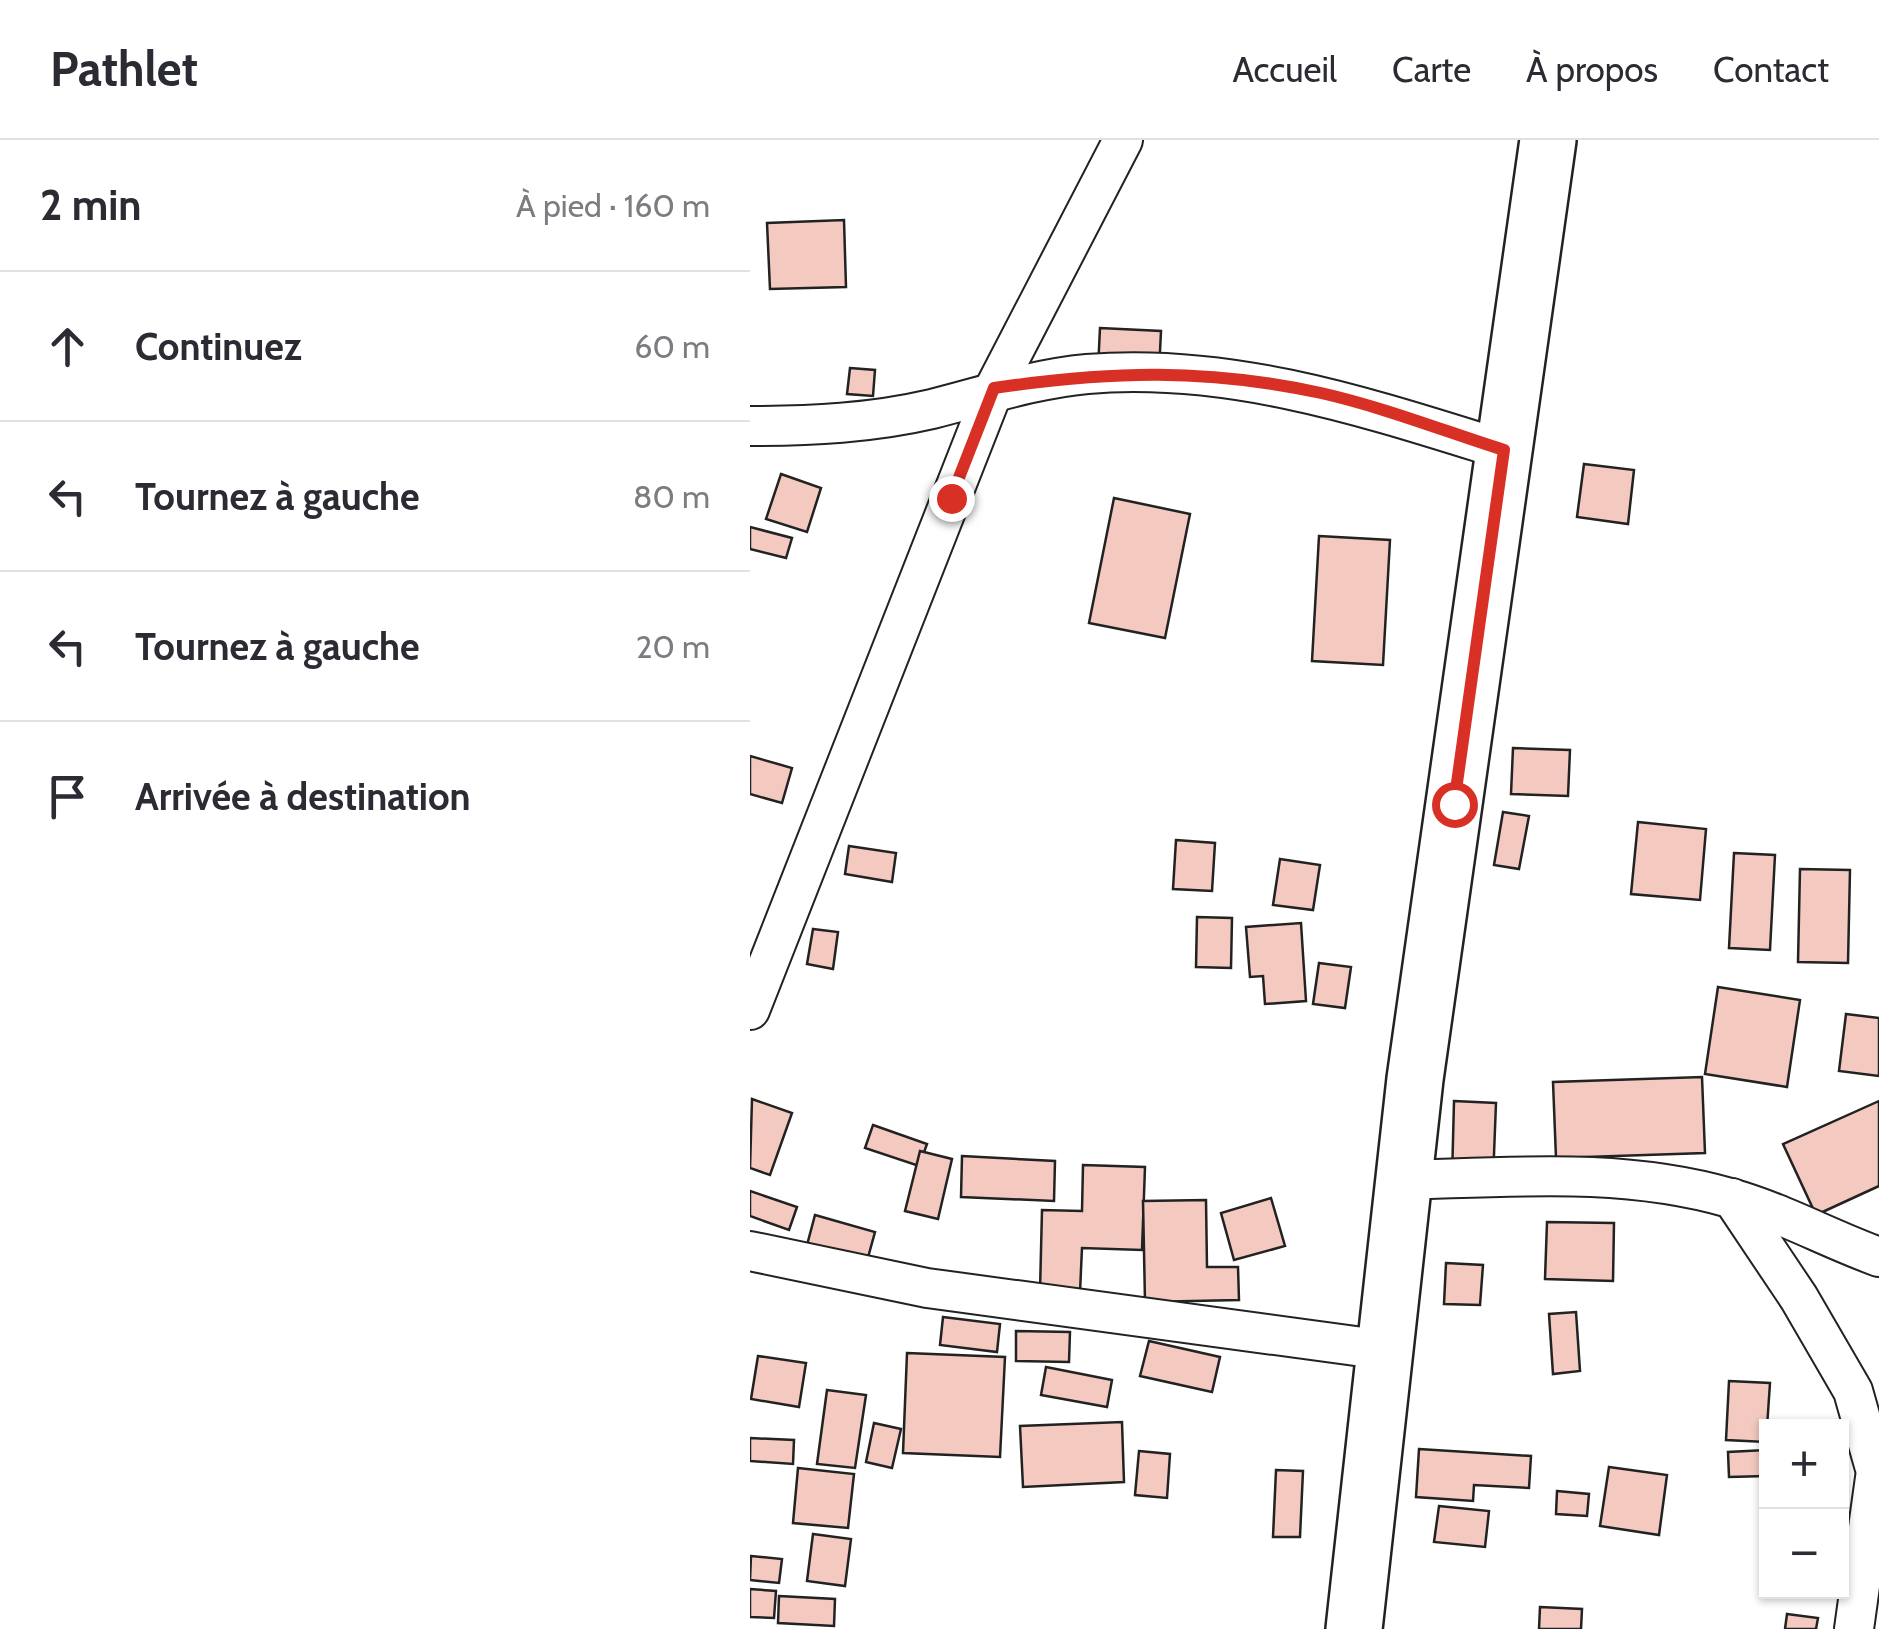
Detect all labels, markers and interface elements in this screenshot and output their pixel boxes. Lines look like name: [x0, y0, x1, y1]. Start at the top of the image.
text: Pathlet: [50, 40, 198, 98]
text: Accueil: [1232, 48, 1337, 91]
text: Carte: [1392, 48, 1471, 91]
text: À propos: [1526, 48, 1658, 91]
text: Contact: [1713, 48, 1829, 91]
text: 2 min: [40, 179, 141, 231]
text: À pied · 160 m: [516, 186, 710, 225]
icon: ahead: [40, 319, 95, 374]
text: Continuez: [135, 323, 302, 370]
text: 60 m: [634, 327, 710, 366]
icon: left: [40, 469, 95, 524]
text: Tournez à gauche: [135, 473, 420, 520]
route end: [929, 476, 975, 522]
text: 80 m: [633, 477, 710, 516]
icon: left: [40, 619, 95, 674]
text: Tournez à gauche: [135, 623, 420, 670]
text: 20 m: [636, 627, 710, 666]
icon: arrive: [40, 769, 95, 824]
text: Arrivée à destination: [135, 773, 471, 820]
route start: [1432, 782, 1478, 828]
map controls: [1759, 1419, 1849, 1599]
button: +: [1759, 1419, 1849, 1509]
button: −: [1759, 1509, 1849, 1599]

